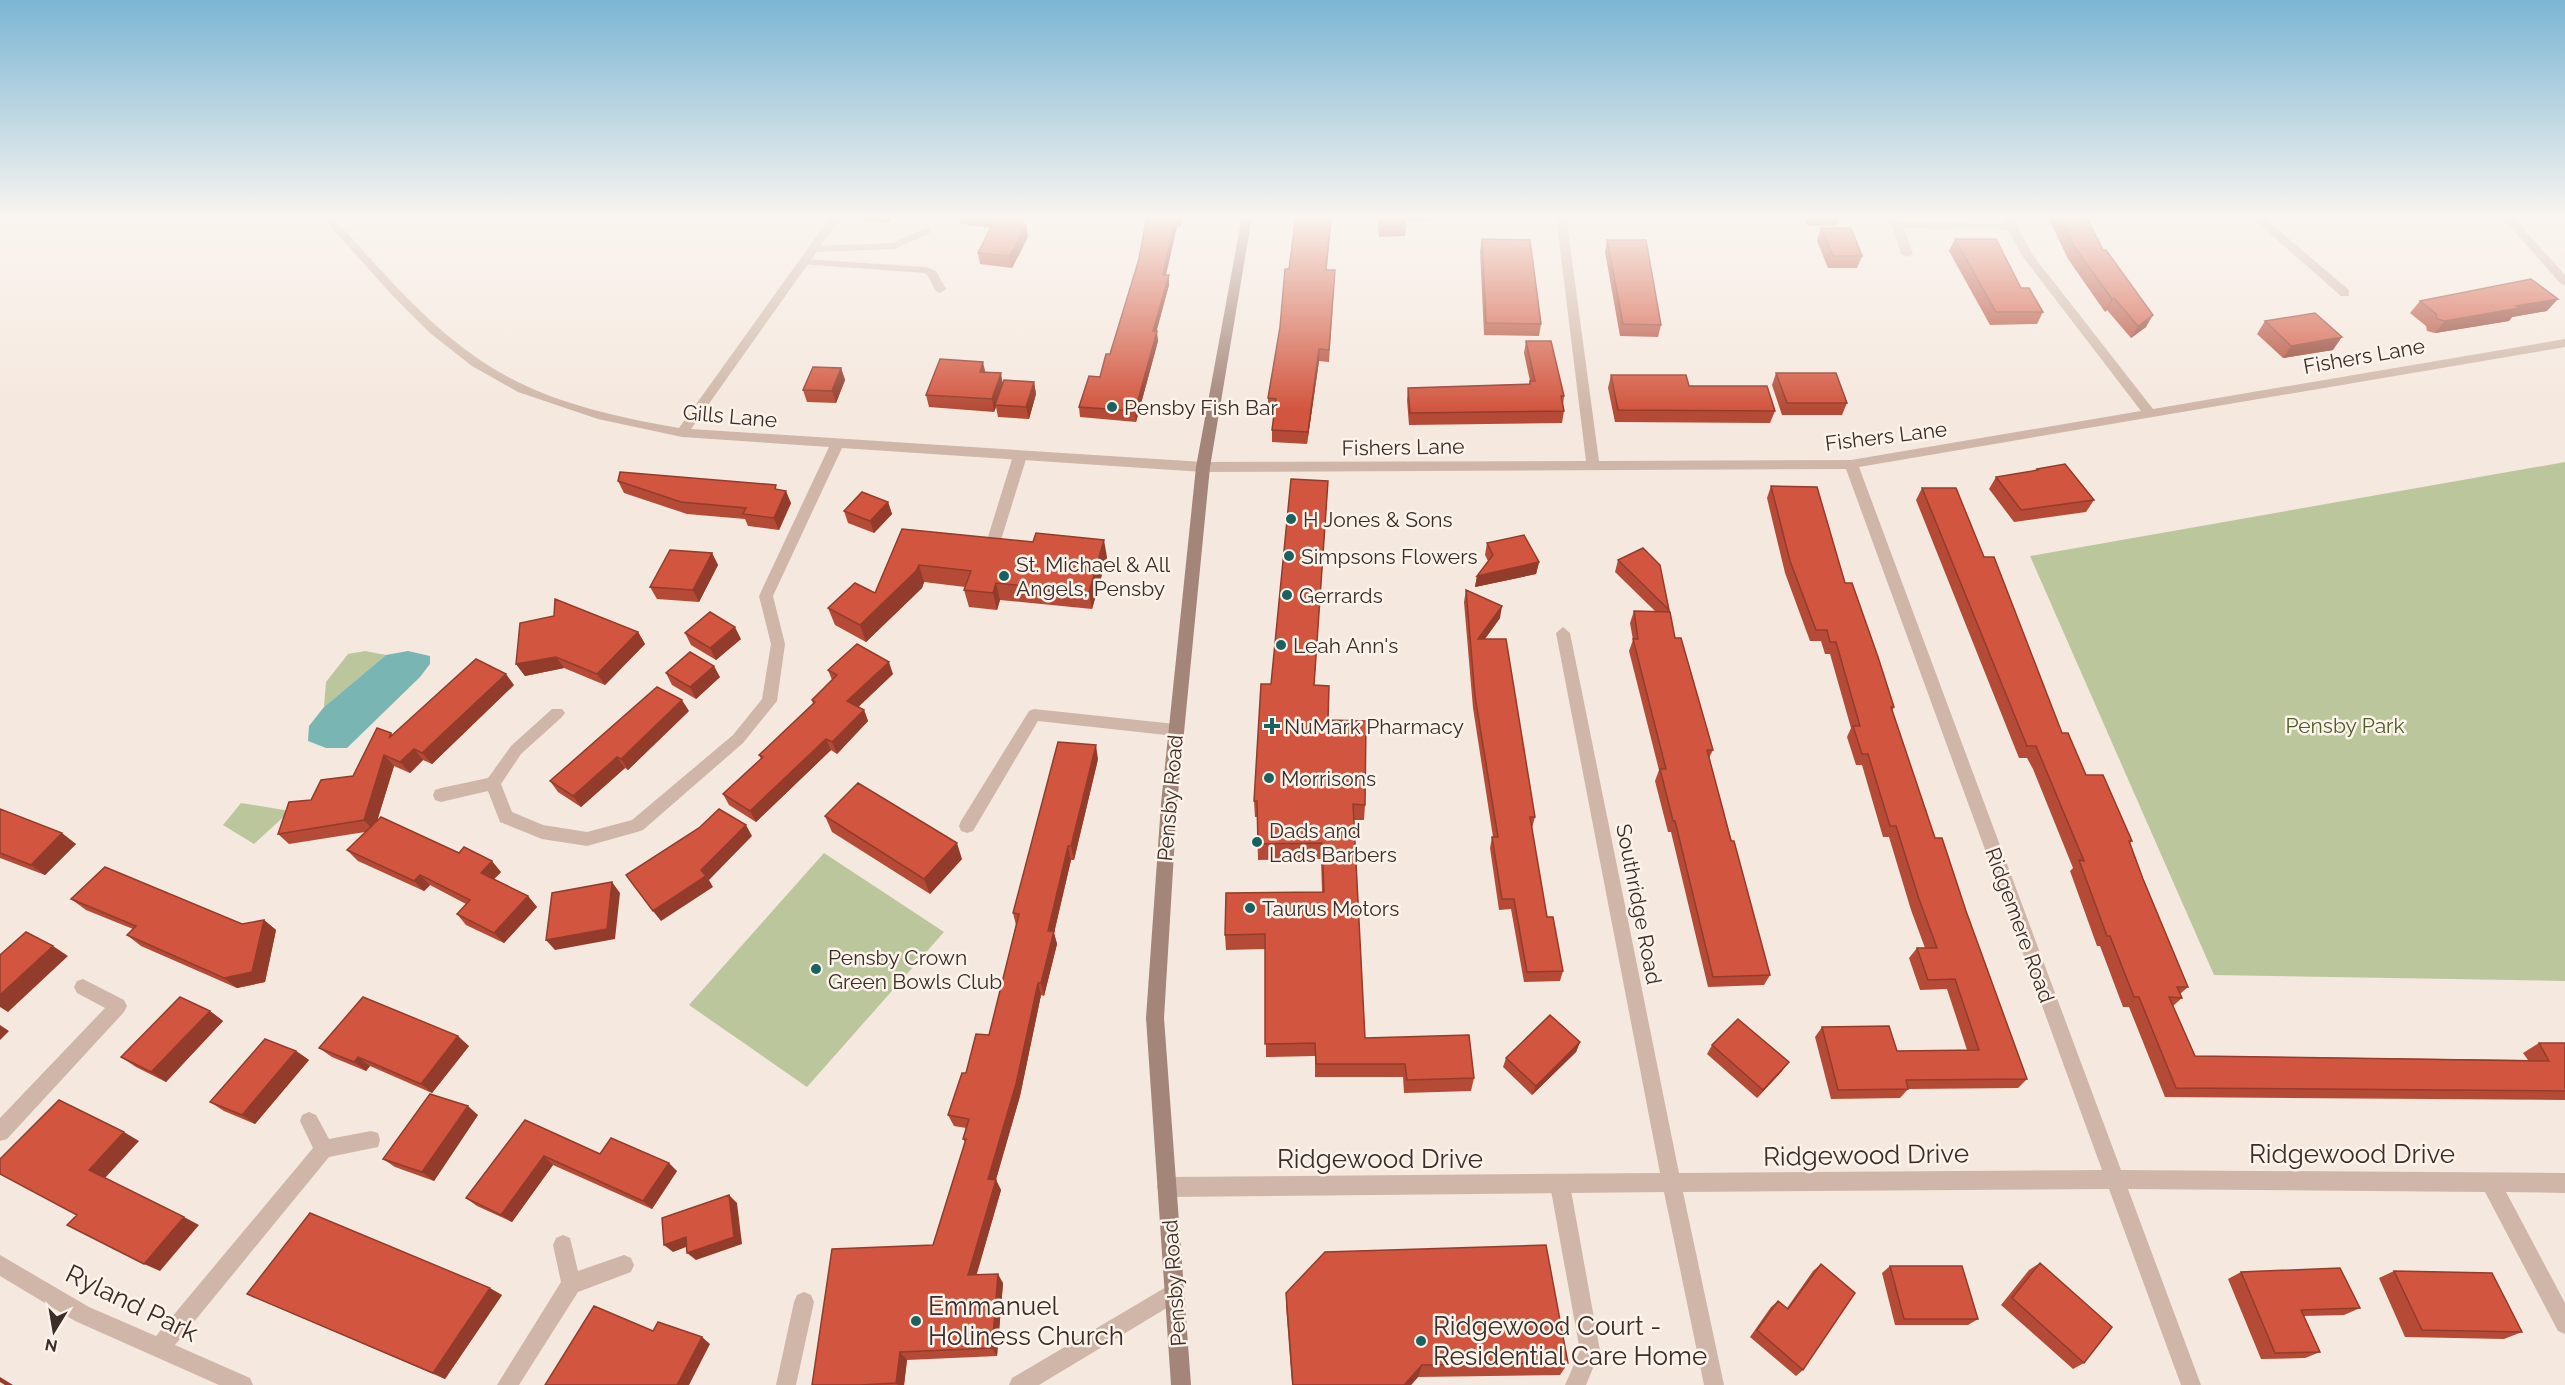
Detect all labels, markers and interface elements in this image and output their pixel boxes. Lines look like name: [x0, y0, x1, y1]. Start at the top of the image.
street label: Fishers Lane: [2301, 333, 2427, 379]
place label: Pensby Fish Bar: [1124, 395, 1278, 420]
street label: Gills Lane: [682, 399, 778, 433]
marker: Pensby Fish Bar: [1105, 400, 1119, 414]
street label: Fishers Lane: [1824, 416, 1948, 456]
street label: Fishers Lane: [1341, 433, 1465, 461]
place label: H Jones & Sons: [1303, 507, 1453, 532]
marker: H Jones & Sons: [1284, 512, 1298, 526]
place label: Simpsons Flowers: [1301, 544, 1478, 569]
marker: Simpsons Flowers: [1282, 549, 1296, 563]
place label: St. Michael & All Angels, Pensby: [1016, 552, 1171, 601]
marker: St. Michael & All Angels, Pensby: [997, 569, 1011, 583]
place label: Gerrards: [1299, 583, 1383, 608]
marker: Gerrards: [1280, 588, 1294, 602]
place label: Leah Ann's: [1293, 633, 1398, 658]
marker: Leah Ann's: [1274, 638, 1288, 652]
park label: Pensby Park: [2285, 713, 2405, 738]
place label: NuMark Pharmacy: [1284, 714, 1464, 739]
marker: NuMark Pharmacy: [1265, 719, 1279, 733]
street label: Pensby Road: [1152, 734, 1188, 862]
place label: Morrisons: [1281, 766, 1376, 791]
marker: Morrisons: [1262, 771, 1276, 785]
place label: Dads and Lads Barbers: [1269, 818, 1397, 867]
street label: Southridge Road: [1611, 822, 1667, 986]
marker: Dads and Lads Barbers: [1250, 835, 1264, 849]
street label: Ridgemere Road: [1980, 844, 2060, 1006]
place label: Taurus Motors: [1262, 896, 1399, 921]
marker: Taurus Motors: [1243, 901, 1257, 915]
place label: Pensby Crown Green Bowls Club: [828, 945, 1002, 994]
marker: Pensby Crown Green Bowls Club: [809, 962, 823, 976]
street label: Ridgewood Drive: [1763, 1138, 1969, 1172]
street label: Ridgewood Drive: [2249, 1139, 2455, 1169]
street label: Ridgewood Drive: [1277, 1144, 1483, 1174]
street label: Pensby Road: [1157, 1219, 1191, 1347]
street label: Ryland Park: [61, 1258, 203, 1348]
place label: Emmanuel Holiness Church: [928, 1291, 1124, 1351]
north arrow: [24, 1301, 84, 1361]
place label: Ridgewood Court - Residential Care Home: [1433, 1311, 1707, 1371]
marker: Emmanuel Holiness Church: [909, 1314, 923, 1328]
marker: Ridgewood Court - Residential Care Home: [1414, 1334, 1428, 1348]
text: N: [43, 1335, 59, 1356]

